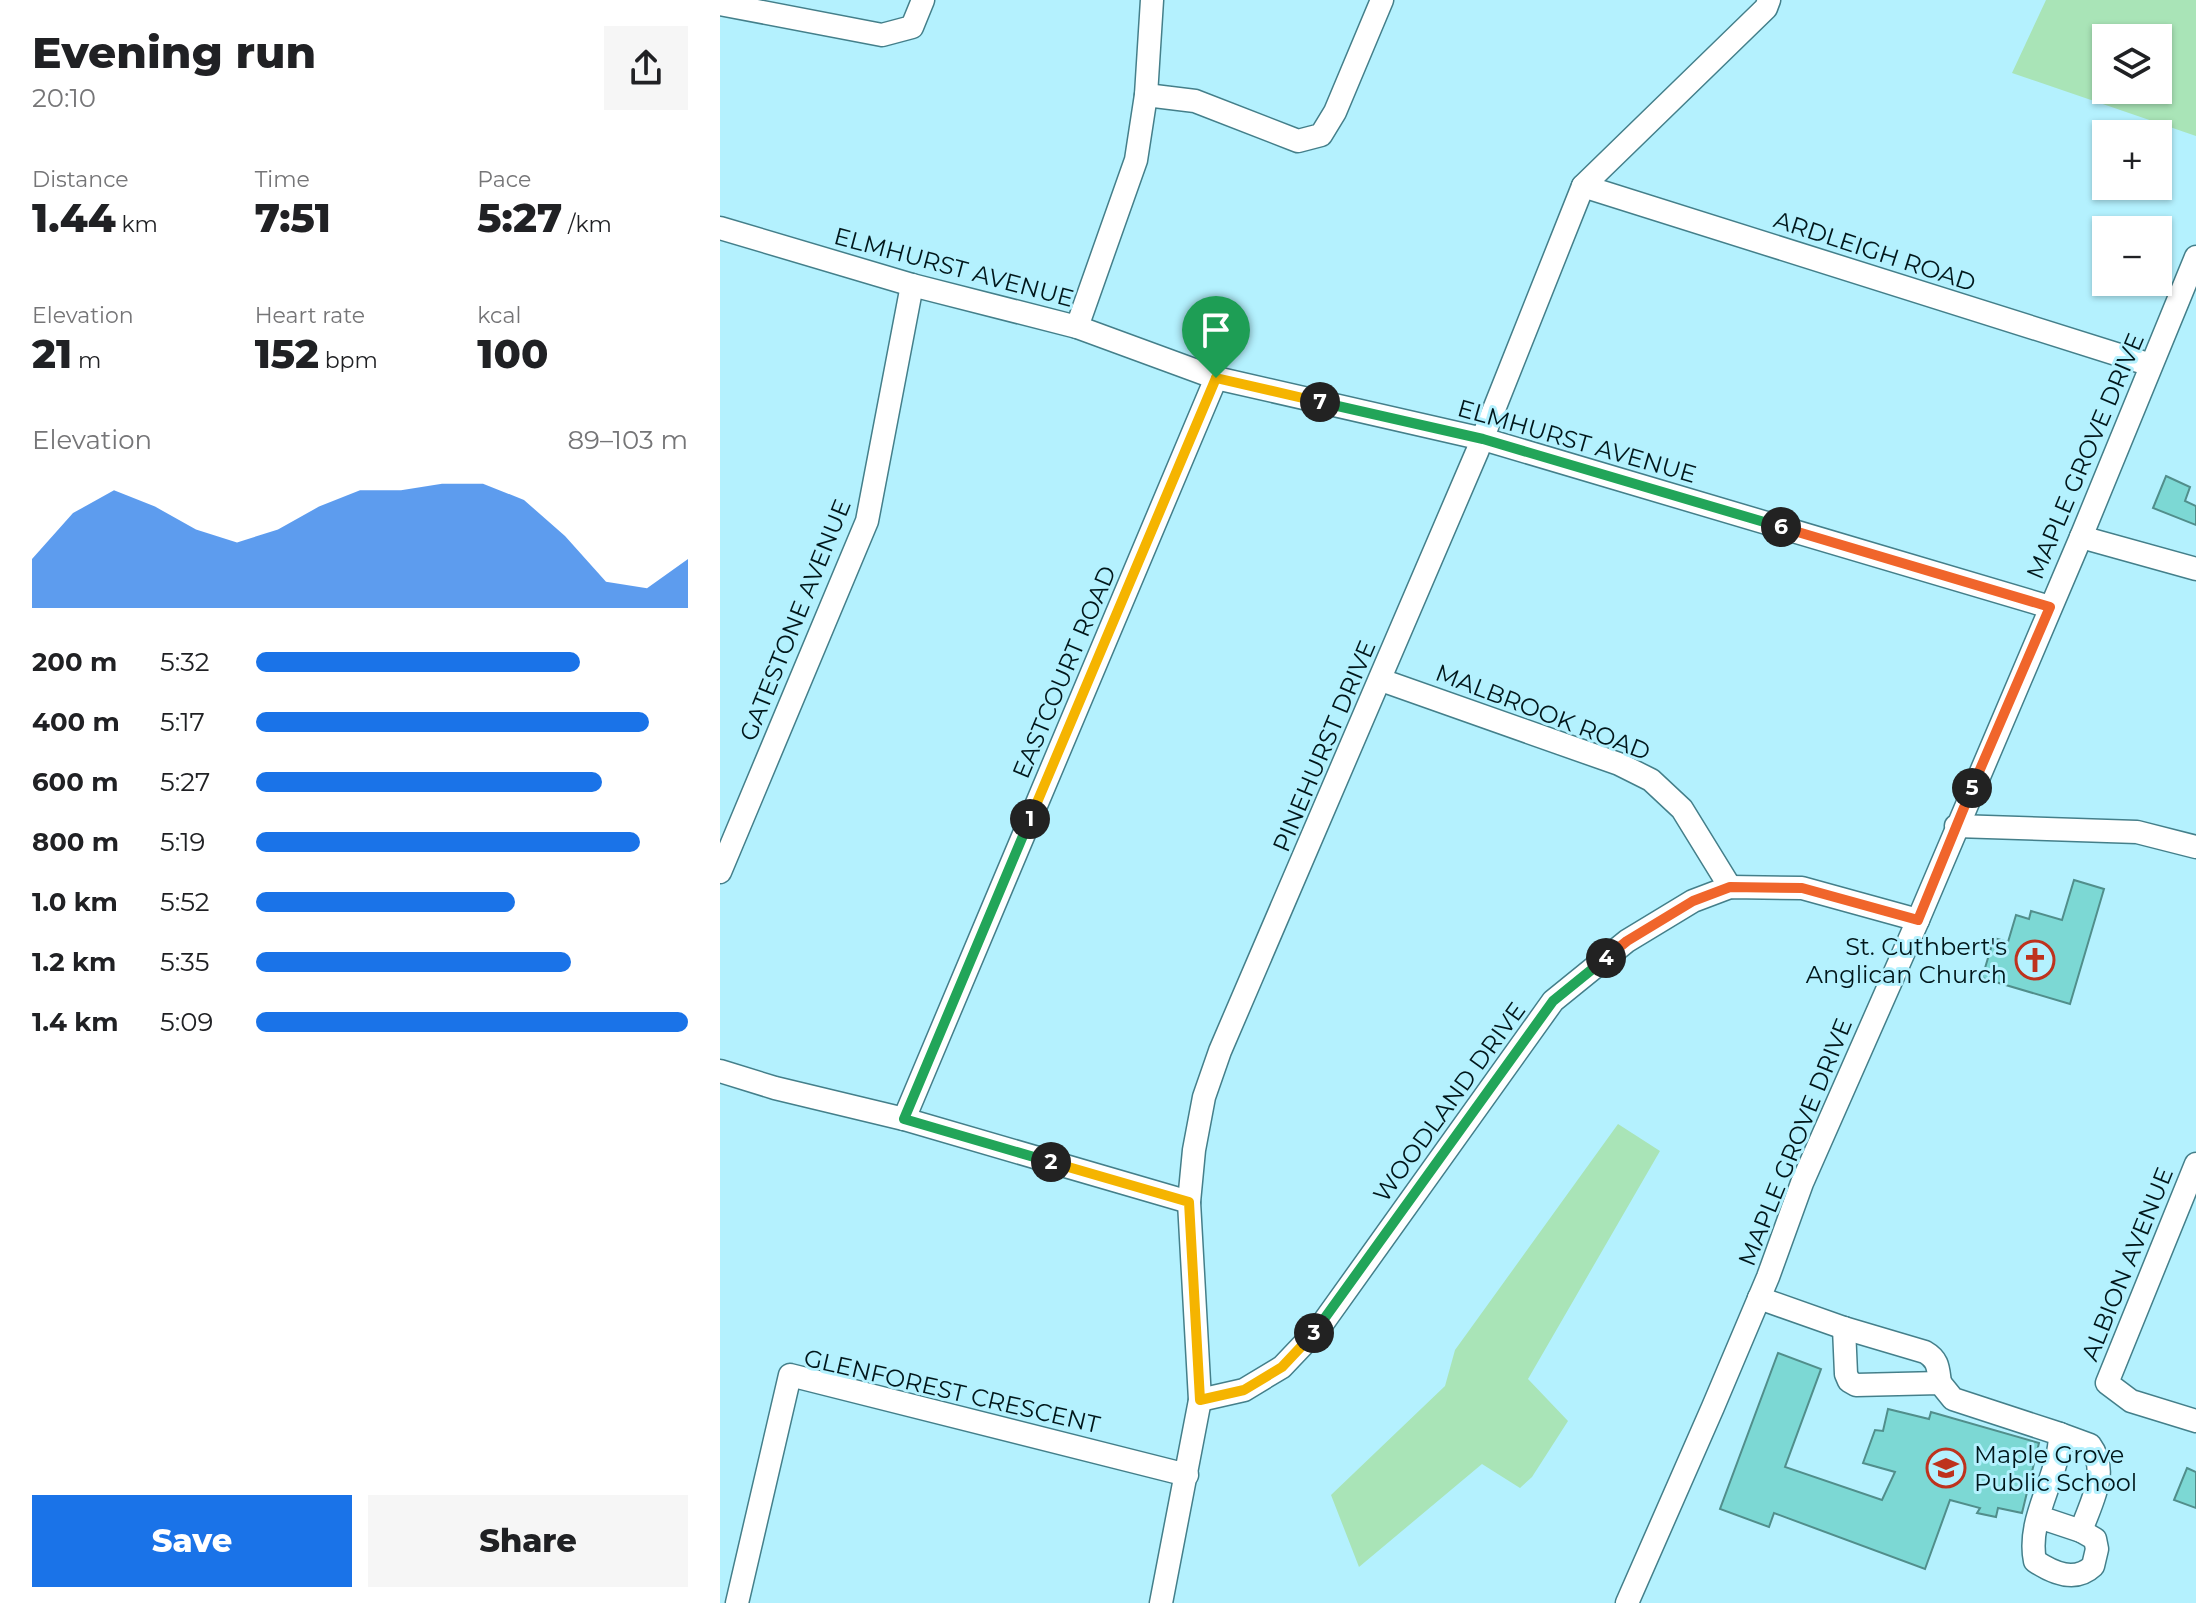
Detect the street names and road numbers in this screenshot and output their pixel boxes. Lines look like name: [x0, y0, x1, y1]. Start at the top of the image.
street label: ARDLEIGH ROAD: [1770, 205, 1980, 297]
street label: ELMHURST AVENUE: [831, 221, 1077, 313]
street label: MAPLE GROVE DRIVE: [2020, 329, 2150, 583]
street label: ELMHURST AVENUE: [1454, 393, 1700, 489]
street label: GATESTONE AVENUE: [733, 495, 857, 745]
street label: EASTCOURT ROAD: [1006, 561, 1122, 783]
street label: PINEHURST DRIVE: [1266, 636, 1382, 856]
street label: MALBROOK ROAD: [1432, 658, 1654, 766]
street label: WOODLAND DRIVE: [1367, 997, 1531, 1207]
street label: MAPLE GROVE DRIVE: [1732, 1014, 1858, 1270]
street label: ALBION AVENUE: [2075, 1163, 2179, 1365]
street label: GLENFOREST CRESCENT: [801, 1343, 1103, 1439]

